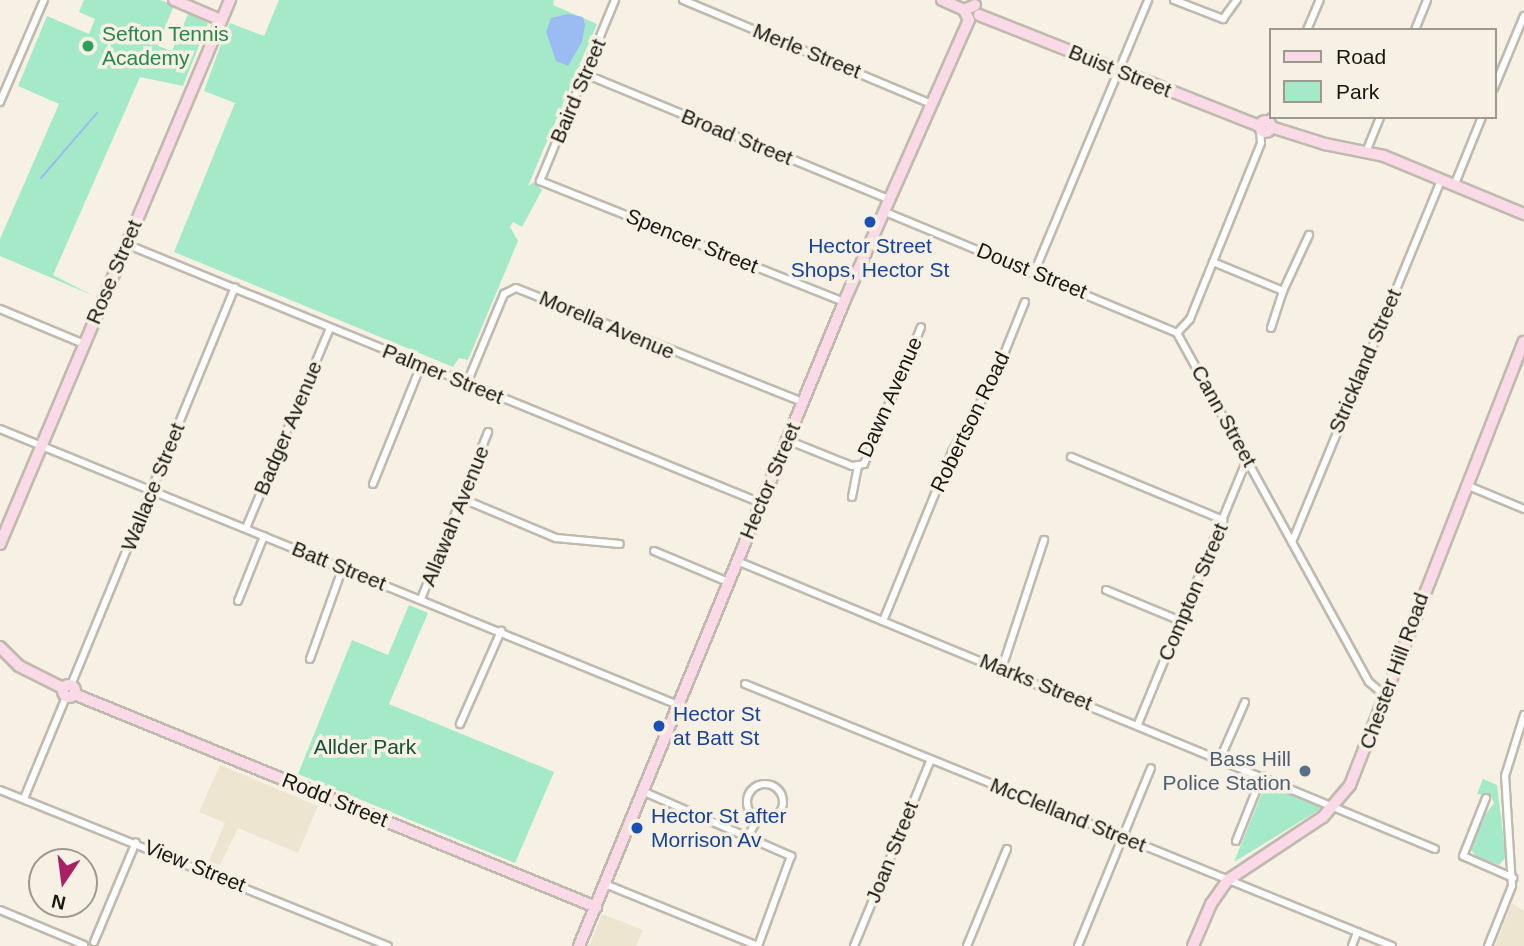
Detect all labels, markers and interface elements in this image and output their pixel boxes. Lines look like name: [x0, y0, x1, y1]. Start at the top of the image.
street label: Merle Street: [749, 18, 865, 84]
place label: Sefton Tennis Academy: [102, 21, 229, 71]
legend: [1268, 28, 1496, 119]
street label: Baird Street: [545, 35, 611, 147]
marker: Sefton Tennis Academy: [80, 38, 96, 54]
street label: Buist Street: [1065, 39, 1175, 103]
text: Road: [1336, 45, 1386, 68]
text: Park: [1336, 80, 1379, 103]
street label: Broad Street: [678, 103, 796, 171]
street label: Spencer Street: [622, 203, 762, 279]
marker: Hector Street Shops, Hector St: [862, 214, 878, 230]
street label: Rose Street: [81, 216, 147, 328]
place label: Hector Street Shops, Hector St: [791, 233, 949, 283]
street label: Doust Street: [973, 237, 1091, 305]
street label: Morella Avenue: [535, 285, 679, 365]
street label: Strickland Street: [1323, 285, 1407, 437]
street label: Dawn Avenue: [852, 332, 928, 462]
street label: Palmer Street: [379, 338, 507, 410]
street label: Robertson Road: [925, 348, 1015, 496]
street label: Badger Avenue: [248, 357, 328, 499]
street label: Cann Street: [1186, 361, 1262, 471]
street label: Wallace Street: [116, 419, 190, 555]
street label: Hector Street: [734, 419, 806, 543]
street label: Allawah Avenue: [415, 442, 495, 590]
street label: Compton Street: [1153, 519, 1233, 665]
street label: Batt Street: [288, 536, 390, 596]
street label: Chester Hill Road: [1354, 589, 1434, 753]
street label: Marks Street: [976, 648, 1096, 716]
place label: Hector St at Batt St: [673, 701, 761, 751]
marker: Hector St at Batt St: [651, 718, 667, 734]
park label: Allder Park: [314, 734, 416, 760]
place label: Bass Hill Police Station: [1163, 746, 1291, 796]
marker: Bass Hill Police Station: [1297, 763, 1313, 779]
street label: Rodd Street: [278, 767, 392, 833]
street label: McClelland Street: [986, 772, 1150, 858]
street label: Joan Street: [860, 797, 924, 907]
place label: Hector St after Morrison Av: [651, 803, 786, 853]
marker: Hector St after Morrison Av: [629, 820, 645, 836]
street label: View Street: [141, 834, 249, 898]
north arrow: [28, 848, 98, 918]
text: N: [50, 890, 68, 914]

